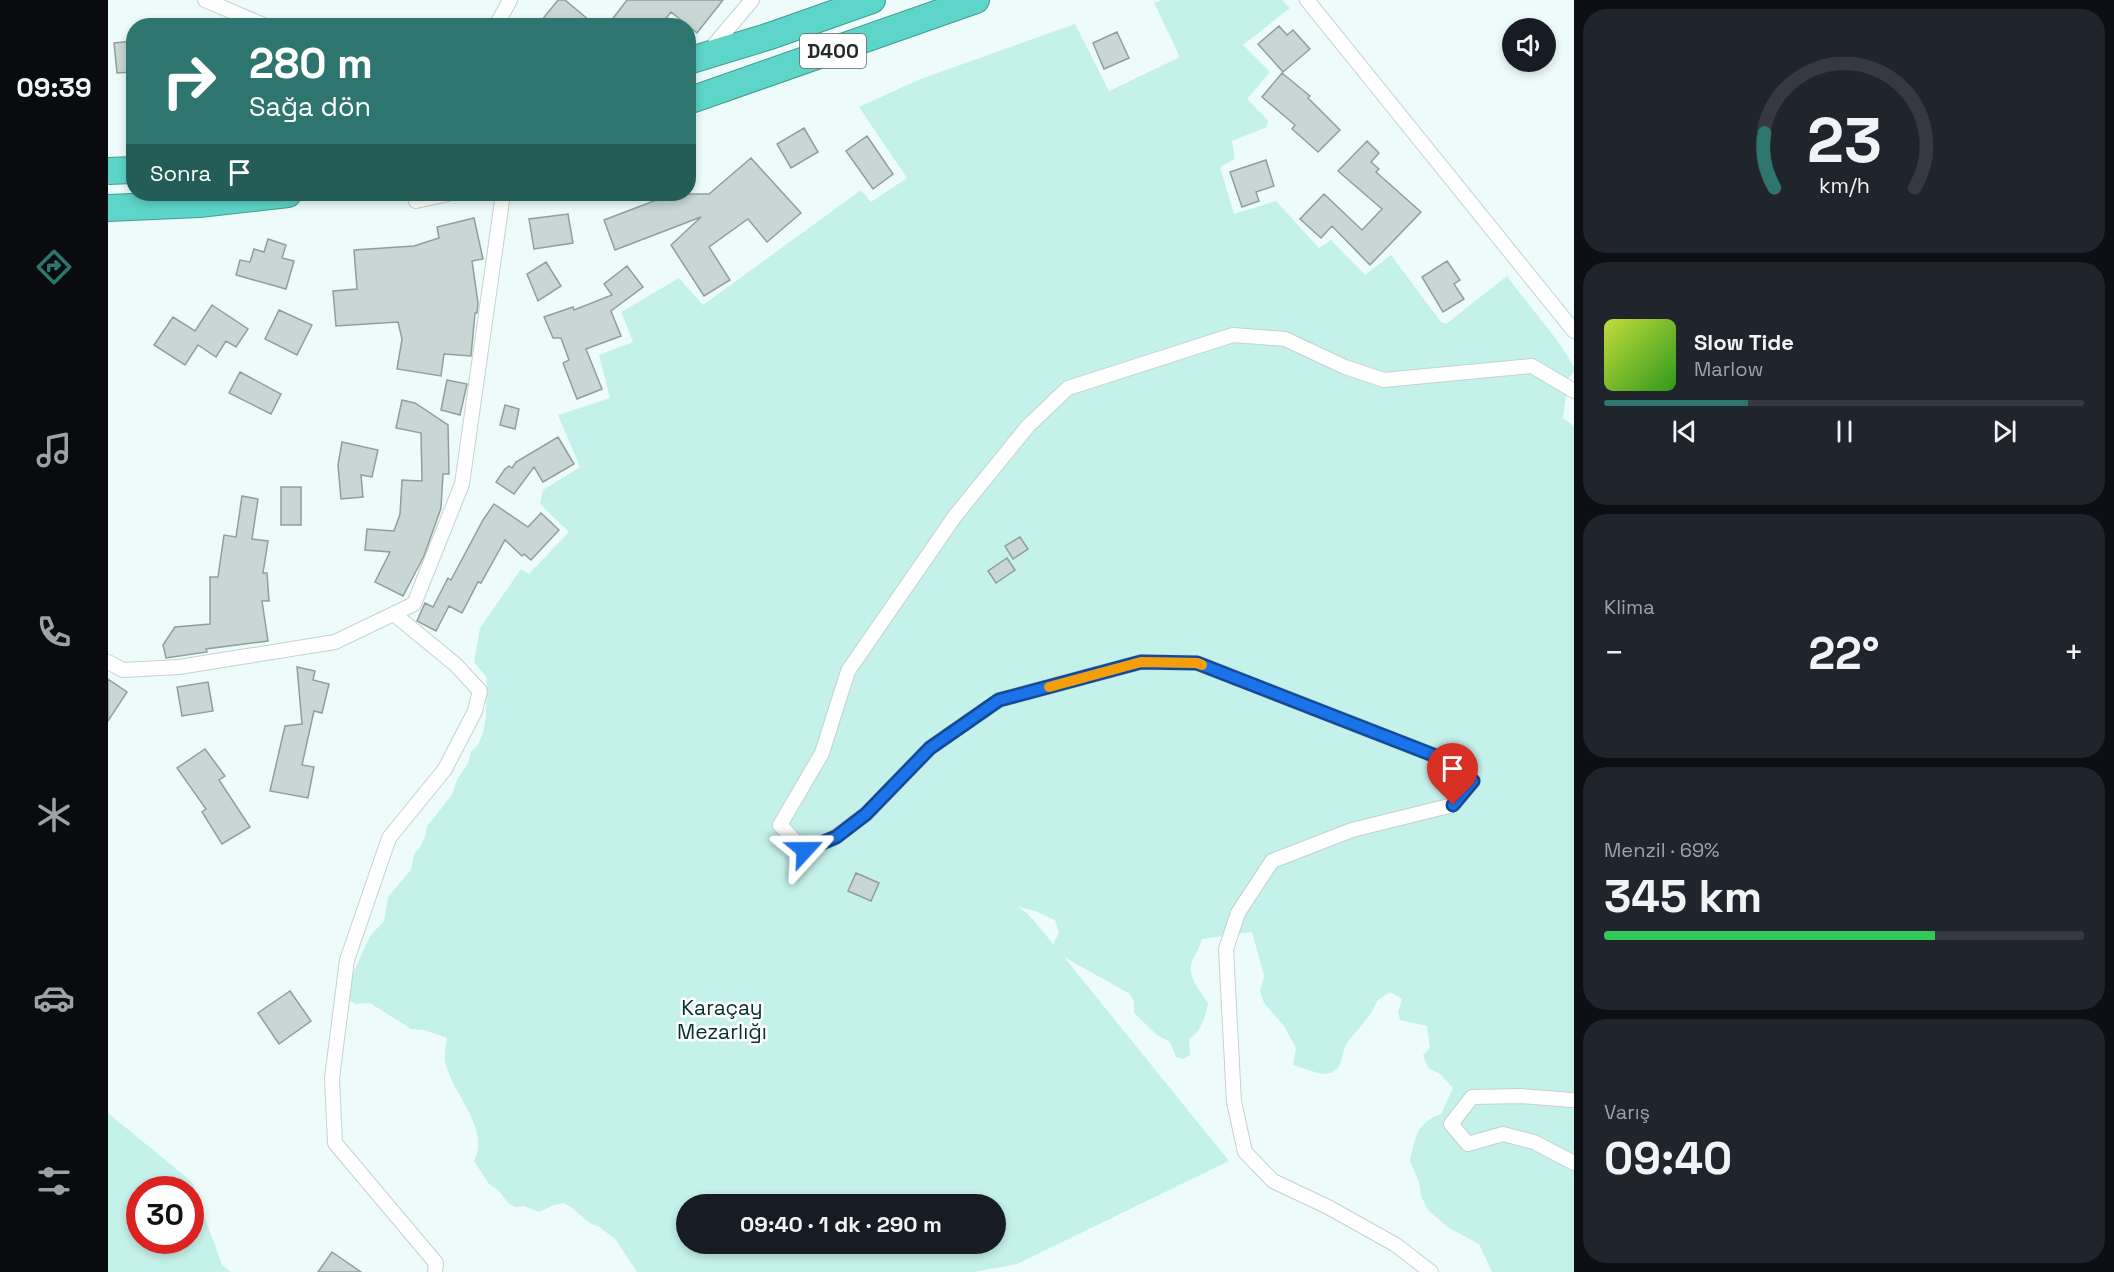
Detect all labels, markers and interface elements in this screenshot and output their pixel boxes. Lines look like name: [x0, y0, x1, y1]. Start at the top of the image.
map controls: [1502, 18, 1556, 72]
button: sound: [1502, 18, 1556, 72]
road number: D400: [800, 34, 866, 68]
text: 280 m: [249, 37, 373, 90]
icon: right: [150, 42, 228, 120]
text: 09:39: [16, 70, 92, 105]
text: Sağa dön: [249, 89, 371, 124]
text: 23: [1806, 101, 1881, 180]
icon: arrive: [223, 156, 256, 189]
text: Sonra: [150, 159, 211, 187]
text: km/h: [1818, 172, 1870, 199]
icon: directions: [33, 246, 75, 288]
text: Slow Tide: [1694, 328, 1794, 356]
text: Marlow: [1694, 356, 1763, 382]
icon: previous: [1668, 415, 1701, 448]
icon: pause: [1828, 415, 1861, 448]
icon: next: [1988, 415, 2021, 448]
icon: music: [33, 429, 75, 471]
text: Klima: [1604, 594, 1655, 620]
icon: phone: [33, 611, 75, 653]
text: 22°: [1808, 625, 1880, 682]
text: −: [1604, 632, 1624, 674]
text: +: [2064, 632, 2084, 674]
pin: [1427, 743, 1478, 805]
icon: arrive: [1436, 752, 1469, 785]
icon: climate: [33, 794, 75, 836]
position arrow: [773, 818, 837, 882]
text: Menzil · 69%: [1604, 837, 1720, 863]
text: 345 km: [1604, 868, 1762, 925]
icon: car: [33, 977, 75, 1019]
park label: Karaçay Mezarlığı: [677, 994, 767, 1045]
text: Varış: [1604, 1099, 1650, 1125]
text: 09:40: [1604, 1130, 1732, 1187]
icon: filters: [33, 1160, 75, 1202]
speed limit sign: 30: [126, 1176, 204, 1254]
text: 09:40 · 1 dk · 290 m: [740, 1210, 942, 1238]

